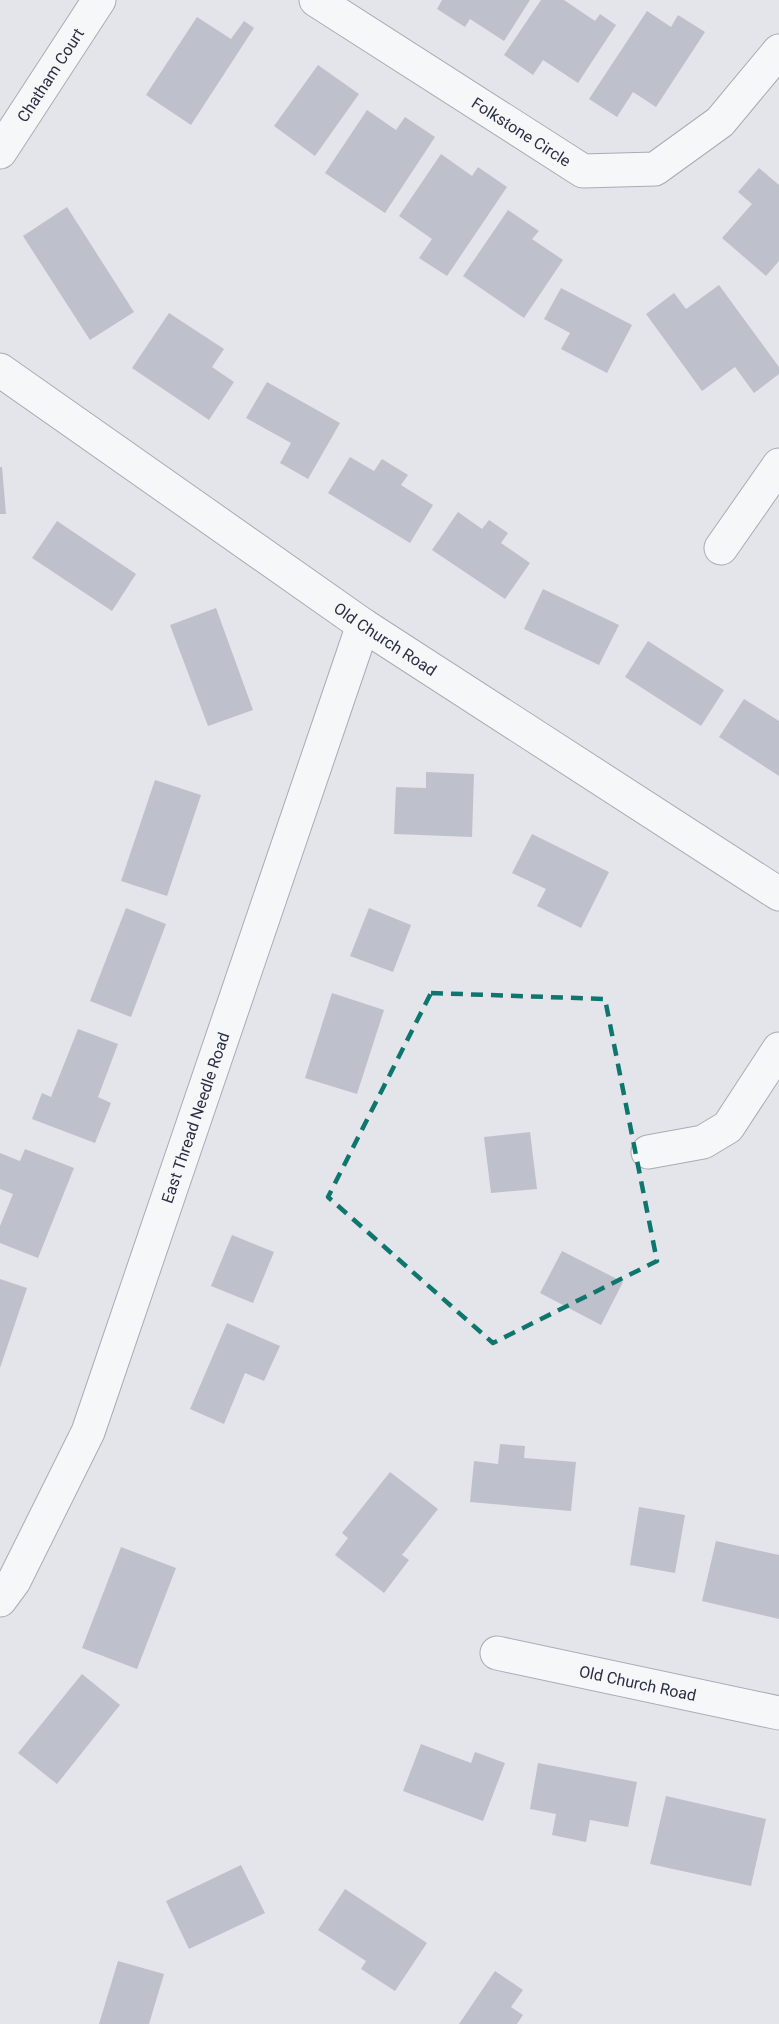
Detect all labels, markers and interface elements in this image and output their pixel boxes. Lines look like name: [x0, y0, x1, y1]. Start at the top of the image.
street label: Chatham Court: [13, 25, 88, 126]
street label: Folkstone Circle: [468, 93, 574, 171]
street label: Old Church Road: [330, 599, 440, 680]
street label: East Thread Needle Road: [158, 1030, 233, 1206]
street label: Old Church Road: [578, 1662, 698, 1705]

